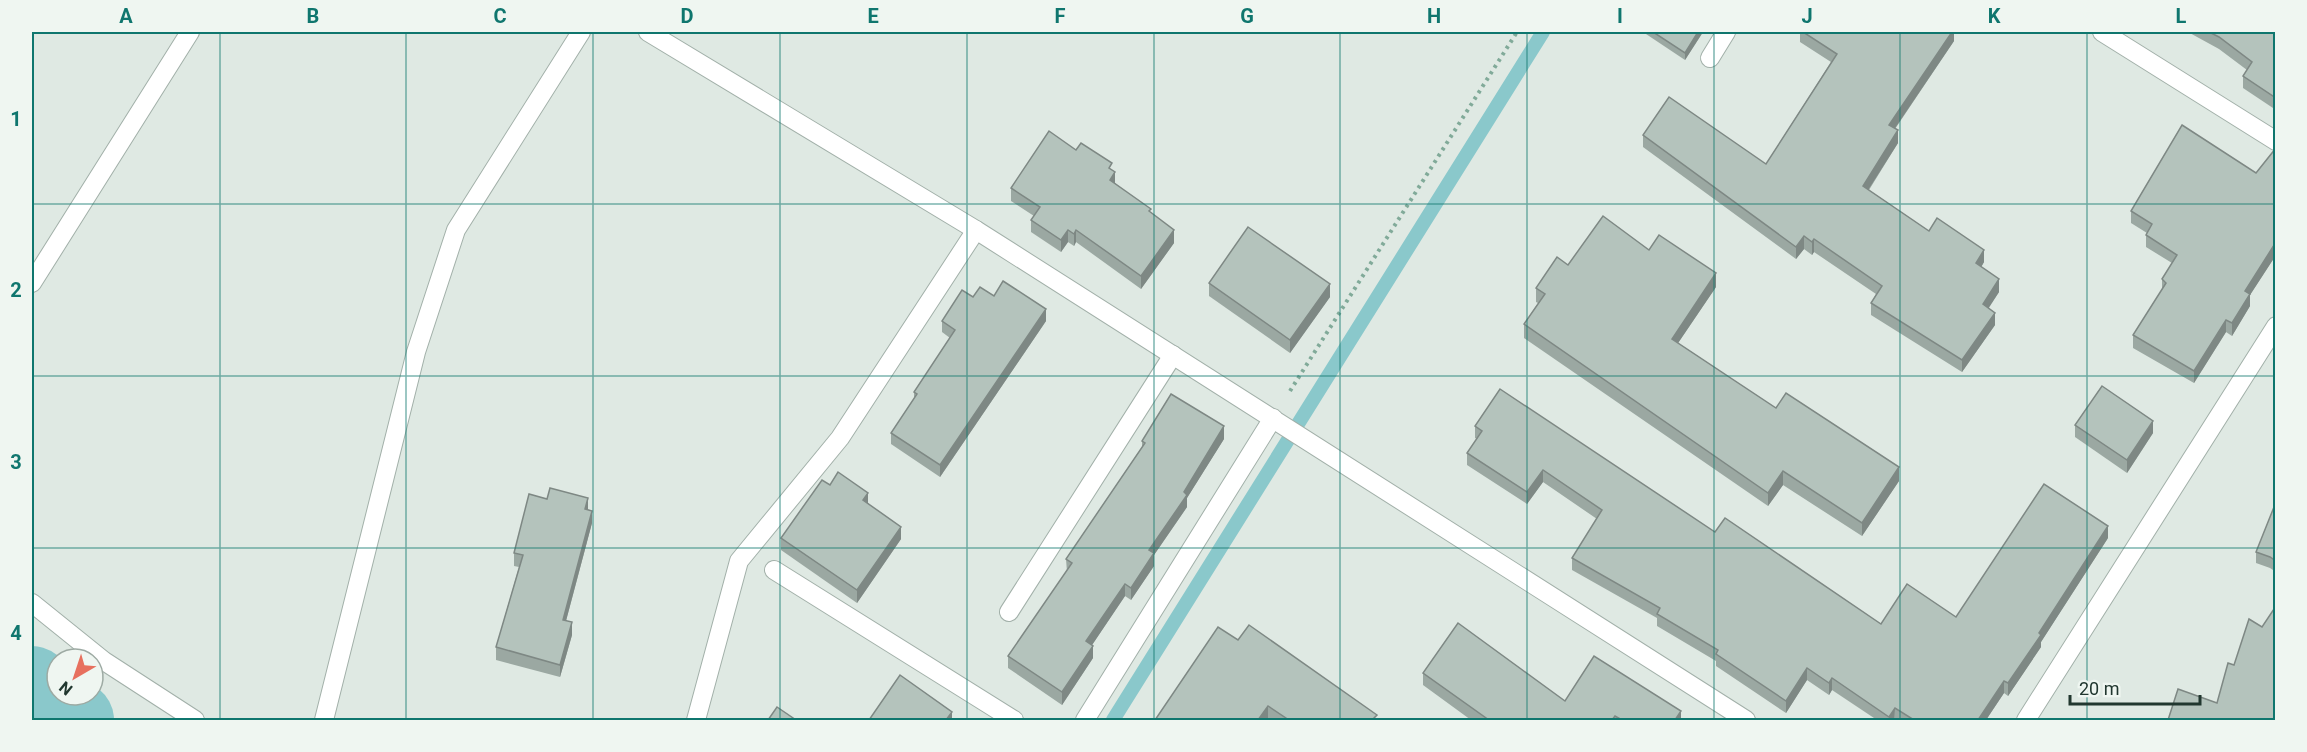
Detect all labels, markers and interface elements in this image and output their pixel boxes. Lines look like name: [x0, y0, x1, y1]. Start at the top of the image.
text: A: [119, 4, 133, 28]
text: B: [307, 4, 319, 28]
text: C: [493, 4, 507, 28]
text: D: [681, 4, 694, 28]
text: E: [867, 4, 879, 28]
text: F: [1055, 4, 1066, 28]
text: G: [1240, 4, 1254, 28]
text: H: [1427, 4, 1441, 28]
text: I: [1617, 4, 1623, 28]
text: J: [1801, 4, 1813, 28]
text: K: [1988, 4, 2001, 28]
text: L: [2176, 4, 2187, 28]
text: 1: [10, 107, 22, 131]
text: 2: [10, 278, 22, 302]
text: 3: [10, 450, 22, 474]
text: 4: [10, 621, 22, 645]
north arrow: [45, 647, 105, 707]
scale bar: [2070, 668, 2200, 706]
text: N: [56, 677, 76, 699]
text: 20 m: [2079, 678, 2119, 699]

